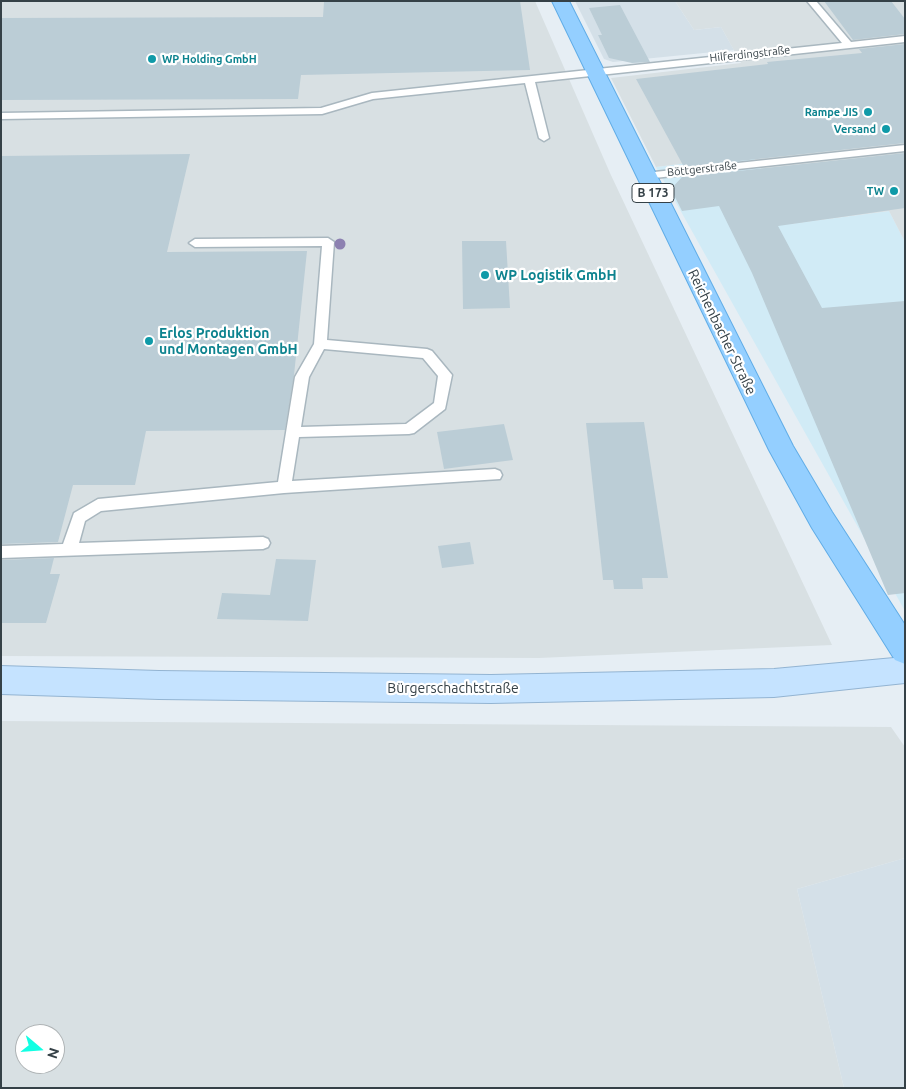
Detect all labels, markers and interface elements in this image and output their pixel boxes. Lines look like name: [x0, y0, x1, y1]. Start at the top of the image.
street label: Hilferdingstraße: [709, 43, 791, 65]
place label: WP Holding GmbH: [162, 52, 257, 66]
marker: WP Holding GmbH: [146, 53, 158, 65]
place label: Rampe JIS: [805, 105, 858, 119]
marker: Rampe JIS: [862, 106, 874, 118]
place label: Versand: [834, 122, 876, 136]
marker: Versand: [880, 123, 892, 135]
street label: Böttgerstraße: [666, 159, 738, 179]
road number: B 173: [632, 184, 674, 202]
place label: TW: [867, 184, 884, 198]
marker: TW: [888, 185, 900, 197]
street label: Reichenbacher Straße: [684, 266, 760, 398]
place label: WP Logistik GmbH: [495, 267, 617, 283]
marker: WP Logistik GmbH: [479, 269, 491, 281]
place label: Erlos Produktion und Montagen GmbH: [159, 325, 298, 358]
marker: Erlos Produktion und Montagen GmbH: [143, 335, 155, 347]
street label: Bürgerschachtstraße: [387, 680, 519, 696]
north arrow: [15, 1024, 65, 1074]
text: N: [44, 1046, 63, 1061]

